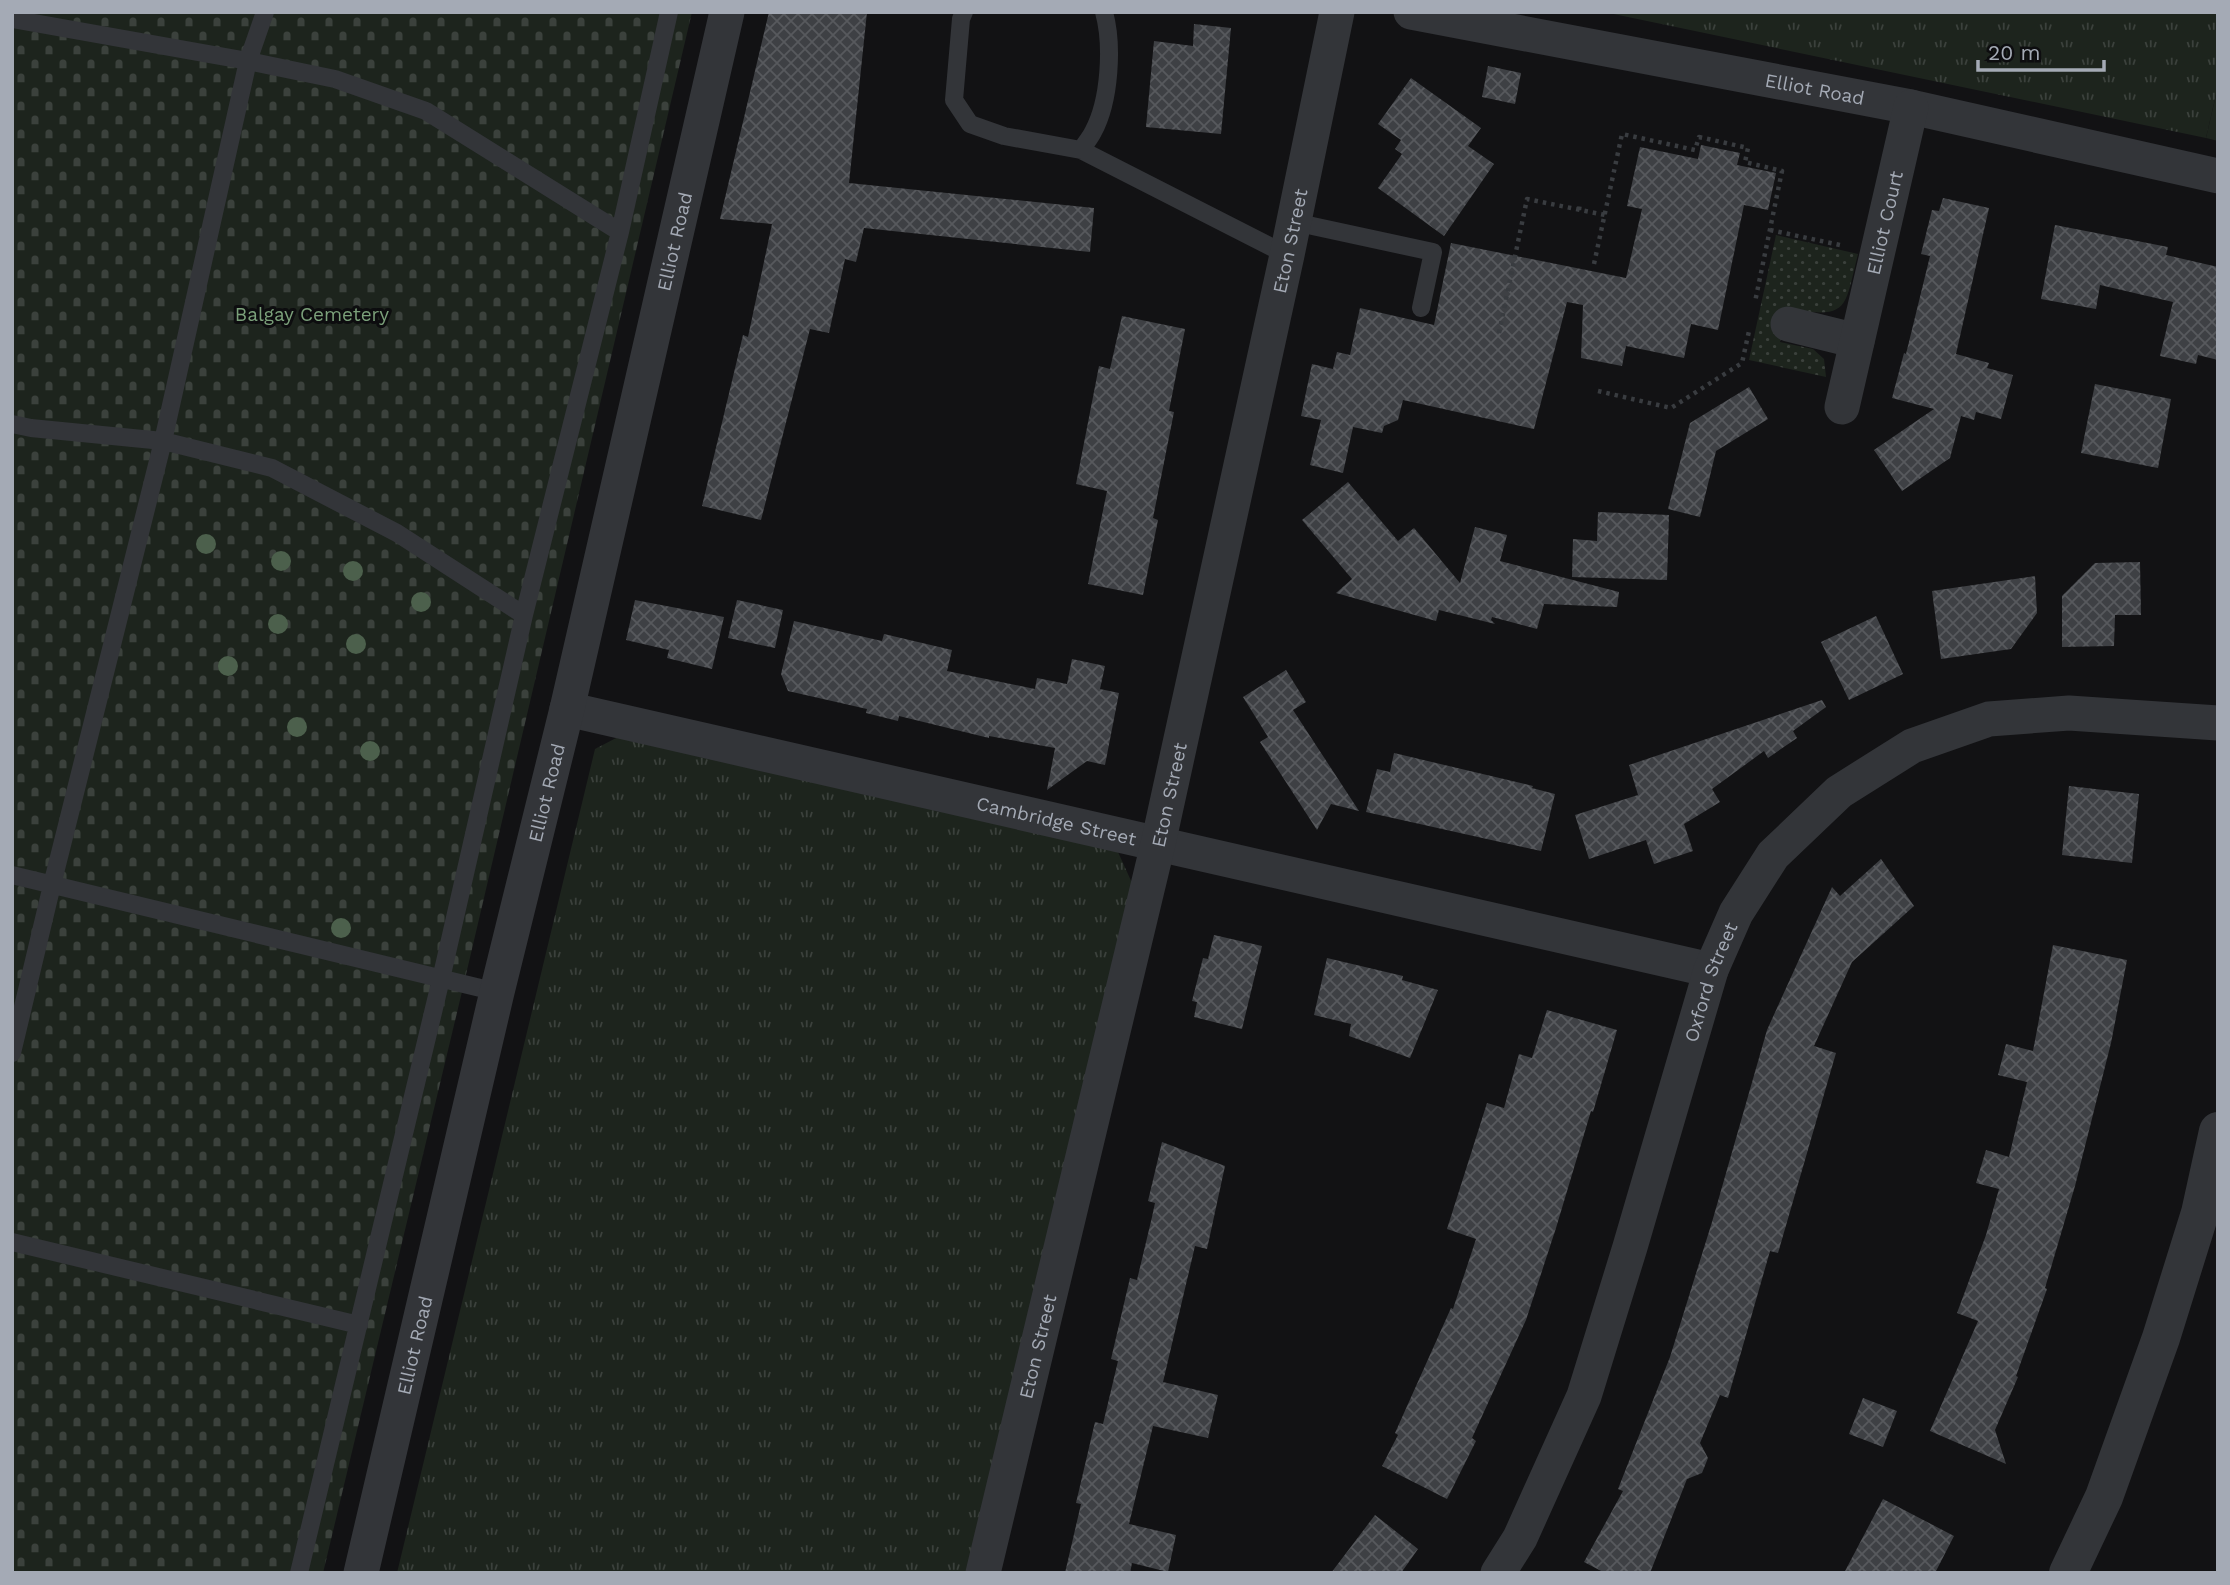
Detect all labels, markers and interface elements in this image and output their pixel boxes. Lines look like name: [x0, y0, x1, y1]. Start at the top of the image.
scale bar: [1978, 28, 2104, 72]
text: 20 m: [1988, 40, 2040, 65]
street label: Elliot Road: [1763, 68, 1866, 110]
street label: Elliot Court: [1862, 169, 1908, 277]
street label: Eton Street: [1268, 187, 1312, 296]
street label: Elliot Road: [652, 190, 697, 293]
park label: Balgay Cemetery: [235, 303, 389, 326]
street label: Eton Street: [1147, 740, 1192, 850]
street label: Elliot Road: [523, 741, 570, 845]
street label: Cambridge Street: [974, 792, 1139, 851]
street label: Oxford Street: [1680, 919, 1743, 1045]
street label: Eton Street: [1014, 1292, 1062, 1401]
street label: Elliot Road: [392, 1294, 438, 1397]

